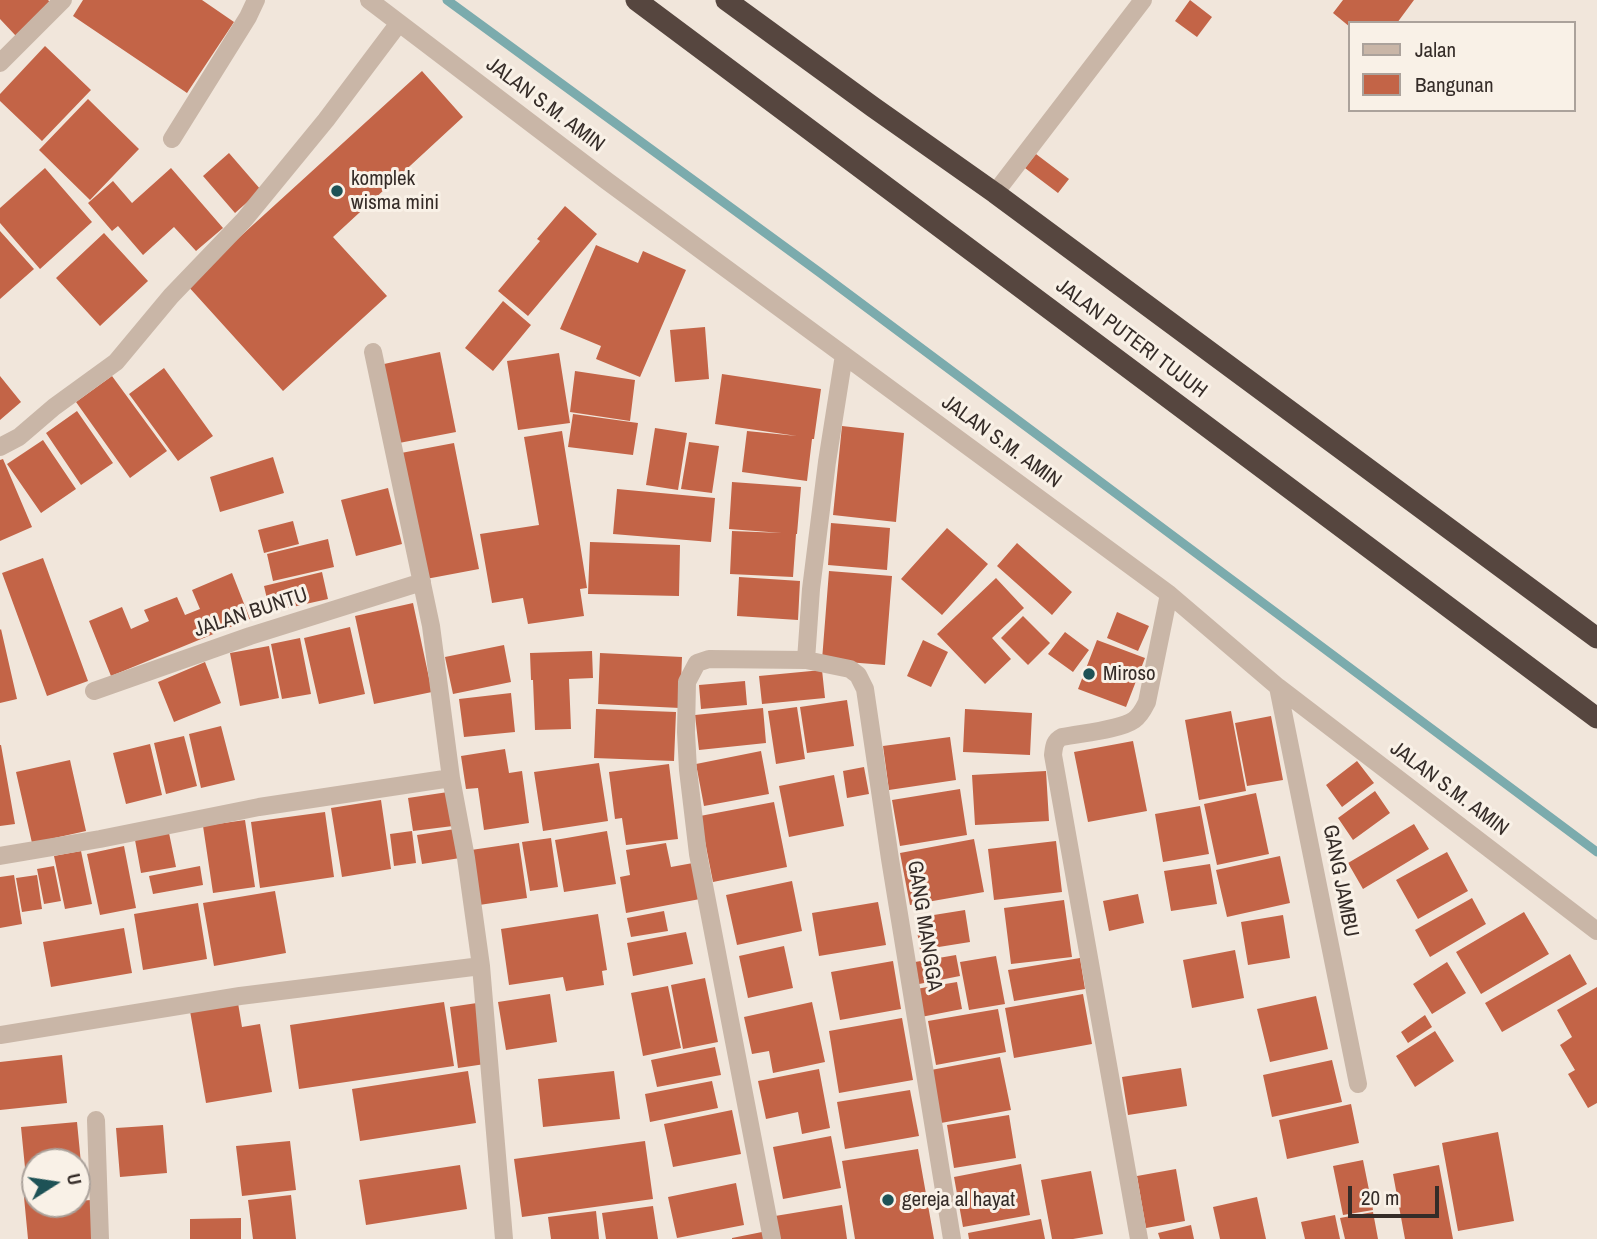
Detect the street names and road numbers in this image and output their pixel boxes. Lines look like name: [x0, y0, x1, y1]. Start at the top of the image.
street label: JALAN S.M. AMIN: [481, 52, 609, 158]
street label: JALAN PUTERI TUJUH: [1050, 274, 1212, 404]
street label: JALAN S.M. AMIN: [936, 390, 1066, 494]
street label: JALAN BUNTU: [191, 583, 311, 643]
street label: JALAN S.M. AMIN: [1385, 736, 1513, 842]
street label: GANG JAMBU: [1317, 823, 1363, 939]
street label: GANG MANGGA: [901, 859, 947, 993]

